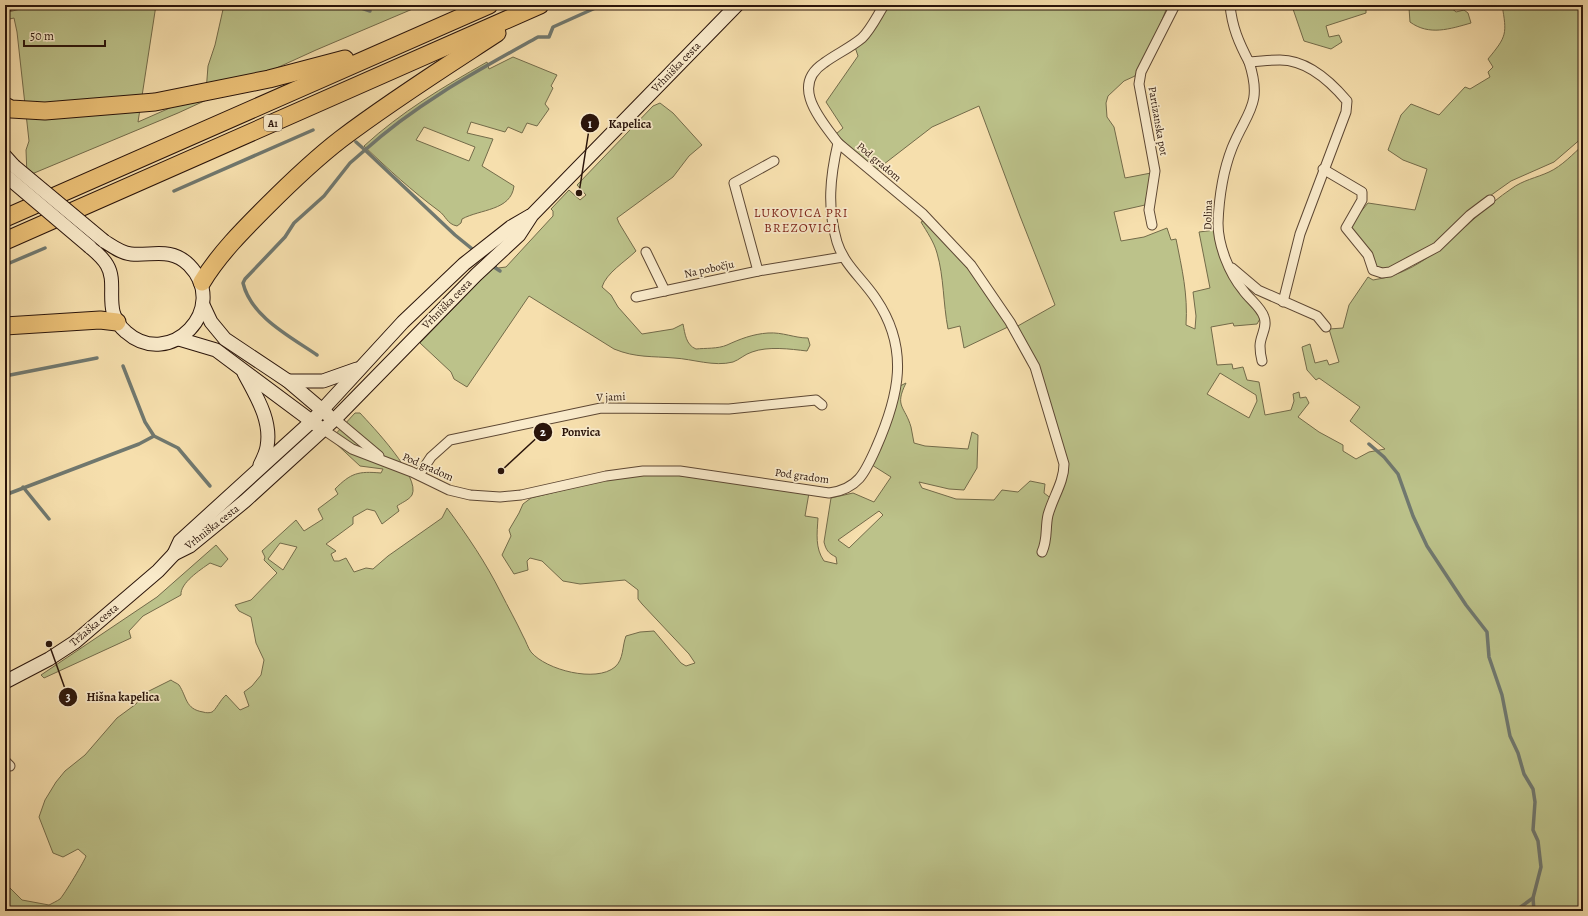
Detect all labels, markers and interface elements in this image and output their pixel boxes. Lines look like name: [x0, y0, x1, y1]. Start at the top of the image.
scale bar: [24, 22, 105, 48]
text: 50 m: [30, 28, 54, 44]
street label: Vrhniška cesta: [647, 38, 705, 96]
street label: Partizanska pot: [1145, 85, 1172, 157]
callout: Kapelica: [580, 111, 659, 135]
road number: A1: [264, 115, 282, 131]
text: 1: [588, 116, 593, 132]
text: Kapelica: [608, 116, 652, 132]
street label: Pod gradom: [853, 139, 905, 185]
street label: Dolina: [1200, 199, 1216, 230]
district label: LUKOVICA PRI BREZOVICI: [754, 204, 848, 236]
street label: Na pobočju: [683, 256, 735, 282]
street label: Vrhniška cesta: [418, 275, 476, 333]
street label: V jami: [595, 389, 626, 405]
callout: Ponvica: [533, 420, 608, 444]
text: 2: [540, 424, 546, 440]
text: Ponvica: [561, 424, 601, 440]
street label: Pod gradom: [400, 449, 456, 485]
street label: Pod gradom: [774, 465, 830, 487]
street label: Vrhniška cesta: [181, 501, 243, 554]
street label: Tržaška cesta: [66, 600, 122, 650]
callout: Hišna kapelica: [58, 685, 167, 709]
text: 3: [65, 689, 71, 705]
text: Hišna kapelica: [86, 689, 160, 705]

